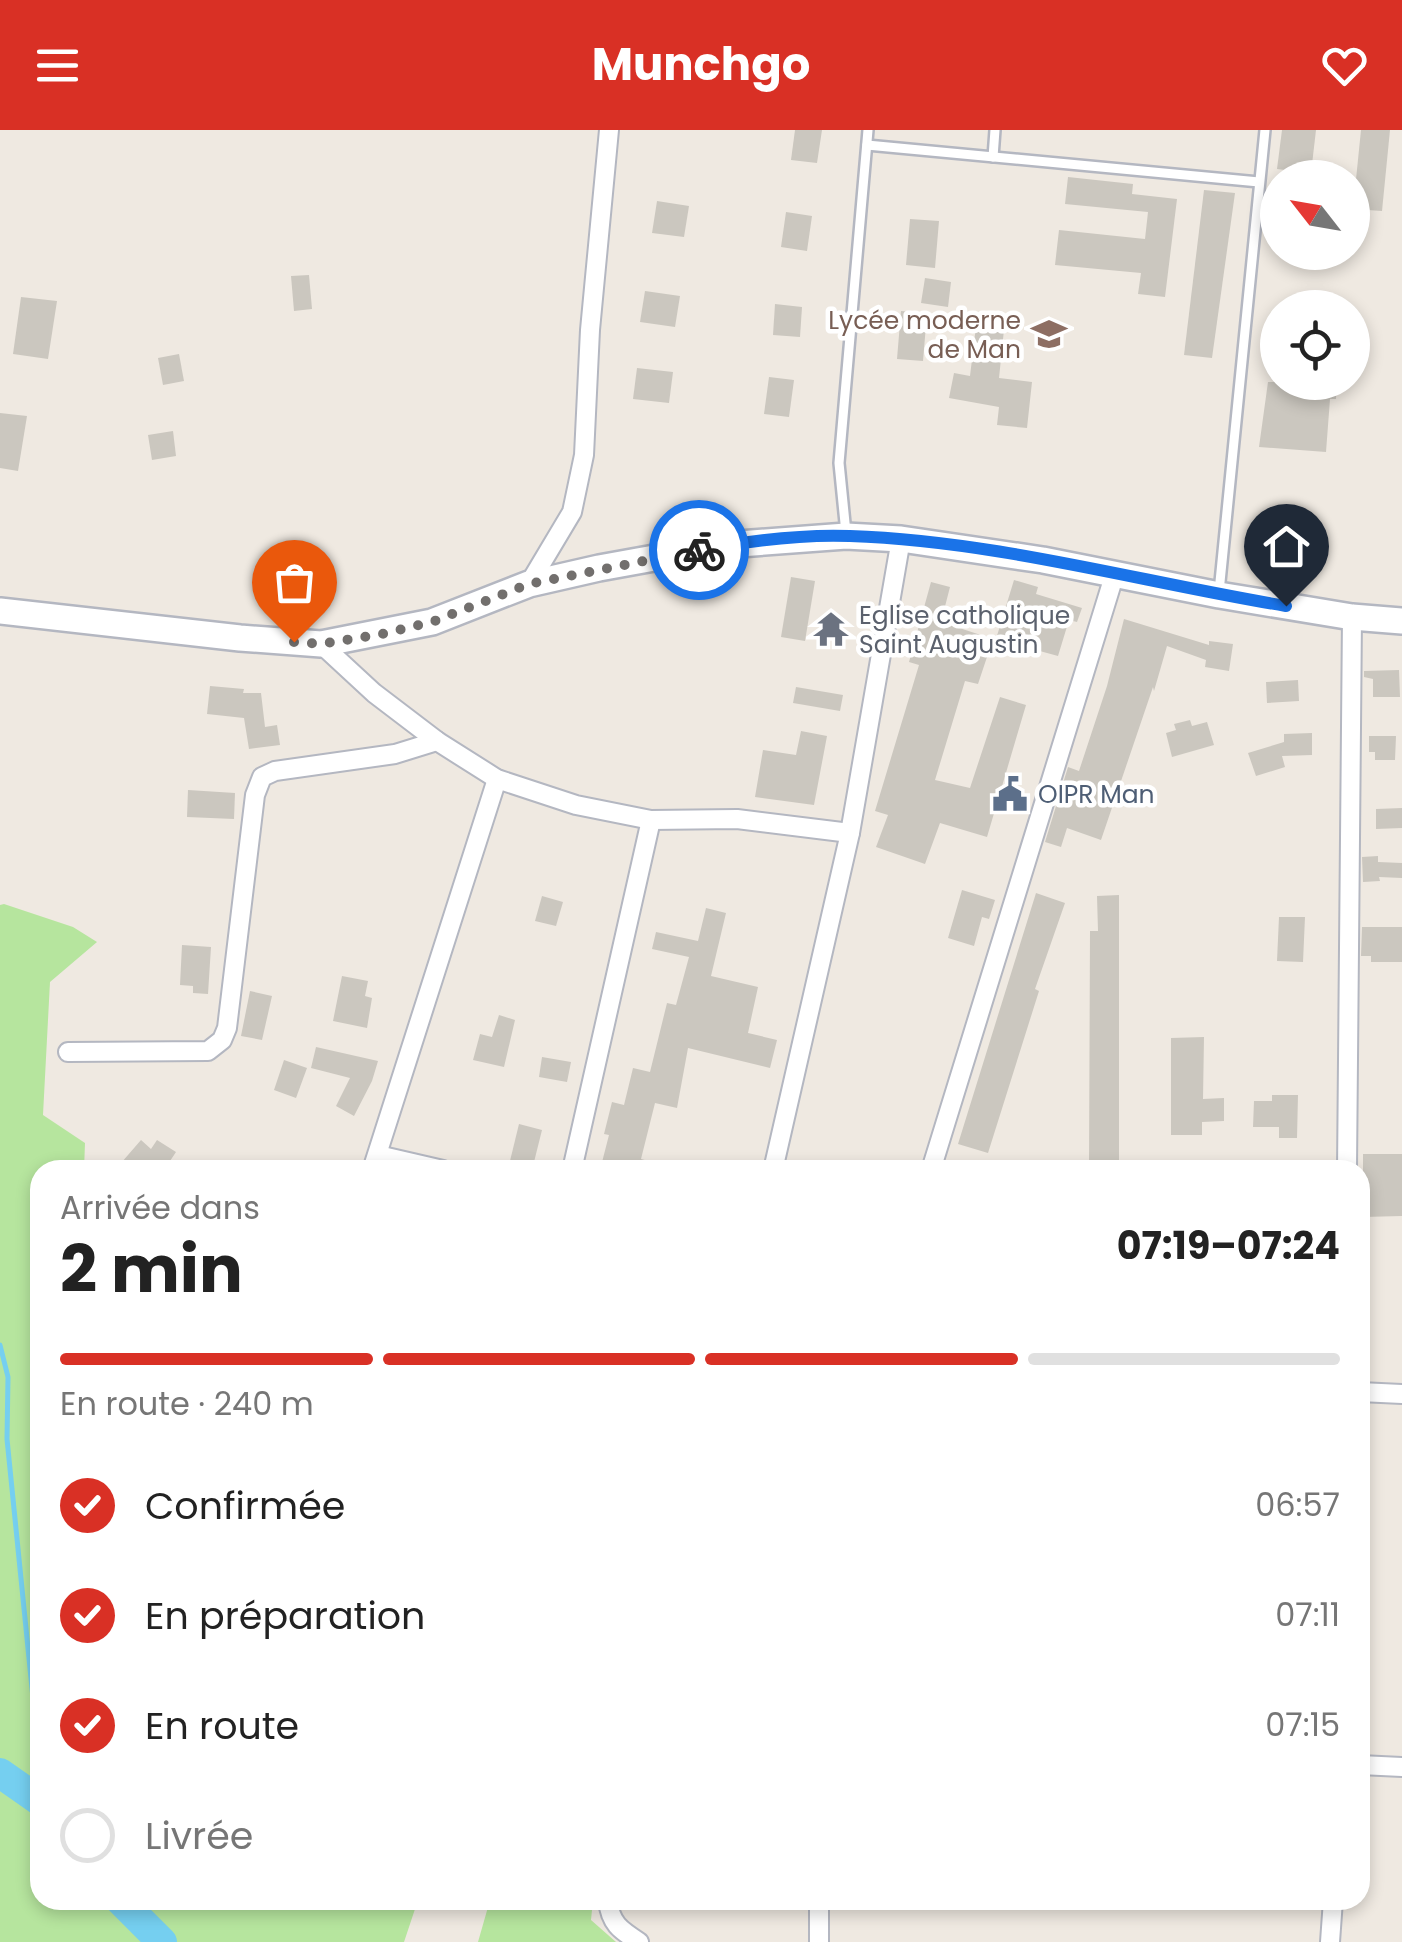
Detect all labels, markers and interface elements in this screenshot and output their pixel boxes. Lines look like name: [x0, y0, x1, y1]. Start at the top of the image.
text: Munchgo: [592, 33, 810, 96]
icon: menu: [30, 38, 85, 93]
icon: heart: [1317, 38, 1372, 93]
north arrow: [1260, 160, 1370, 270]
map controls: [1260, 160, 1370, 400]
button: locate: [1260, 290, 1370, 400]
place label: Lycée moderne de Man: [828, 303, 1021, 367]
school or university icon: Lycée moderne de Man: [1030, 315, 1068, 353]
courier: [649, 500, 749, 600]
pin: [1244, 504, 1329, 607]
icon: home: [1259, 519, 1314, 574]
icon: bike: [672, 523, 727, 578]
pin: [252, 540, 337, 643]
icon: bag: [267, 555, 322, 610]
place label: Eglise catholique Saint Augustin: [859, 598, 1070, 662]
temple icon: Eglise catholique Saint Augustin: [812, 610, 850, 648]
public building icon: OIPR Man: [991, 775, 1029, 813]
place label: OIPR Man: [1038, 777, 1155, 812]
text: Arrivée dans: [60, 1185, 260, 1230]
text: 07:19–07:24: [1117, 1219, 1340, 1272]
text: 2 min: [60, 1224, 243, 1315]
text: En route · 240 m: [60, 1381, 314, 1426]
icon: check: [60, 1478, 115, 1533]
text: Confirmée: [145, 1479, 345, 1532]
text: 06:57: [1255, 1482, 1340, 1527]
icon: check: [60, 1588, 115, 1643]
text: En préparation: [145, 1589, 425, 1642]
text: 07:11: [1275, 1592, 1340, 1637]
icon: check: [60, 1698, 115, 1753]
text: En route: [145, 1699, 299, 1752]
text: 07:15: [1265, 1702, 1340, 1747]
text: Livrée: [145, 1809, 253, 1862]

